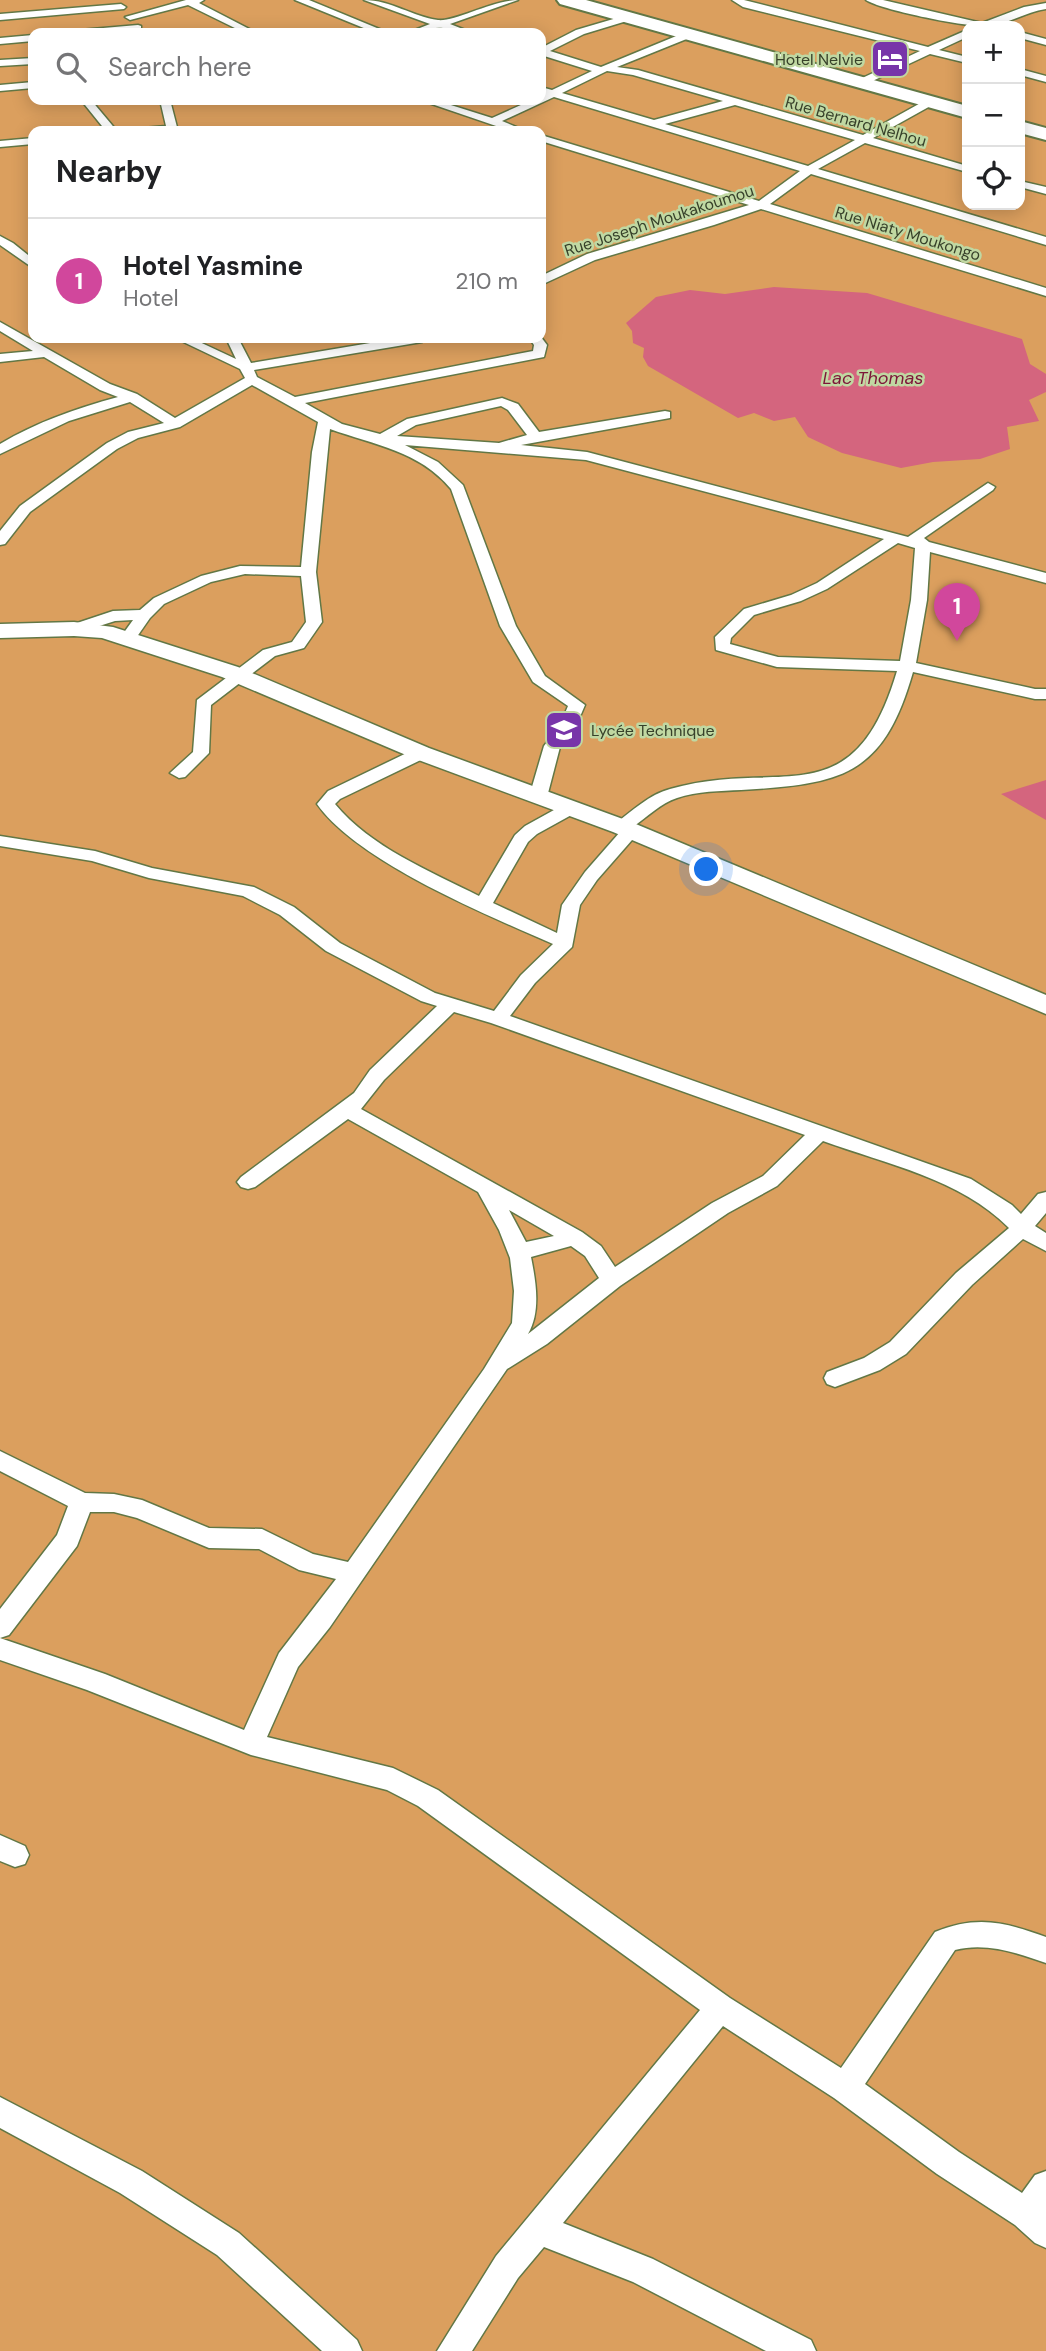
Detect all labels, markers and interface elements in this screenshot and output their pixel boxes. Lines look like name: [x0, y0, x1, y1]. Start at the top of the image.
map controls: [962, 21, 1025, 210]
button: +: [962, 21, 1025, 84]
search box: [28, 28, 546, 105]
hotel icon: Hotel Nelvie: [869, 38, 911, 80]
icon: search: [52, 48, 90, 86]
place label: Hotel Nelvie: [775, 49, 863, 70]
text: Search here: [108, 50, 251, 84]
button: −: [962, 84, 1025, 147]
street label: Rue Bernard Nelhou: [783, 91, 929, 152]
button: locate: [962, 147, 1025, 210]
text: Nearby: [56, 152, 162, 191]
street label: Rue Joseph Moukakoumou: [562, 180, 757, 261]
street label: Rue Niaty Moukongo: [832, 201, 983, 266]
text: Hotel Yasmine: [123, 249, 303, 283]
text: 1: [75, 266, 83, 296]
text: 210 m: [455, 266, 518, 296]
text: Hotel: [123, 283, 179, 313]
water label: Lac Thomas: [823, 366, 923, 390]
pin: 1: [934, 583, 980, 641]
school or university icon: Lycée Technique: [543, 709, 585, 751]
place label: Lycée Technique: [591, 720, 714, 741]
your location: [689, 852, 723, 886]

